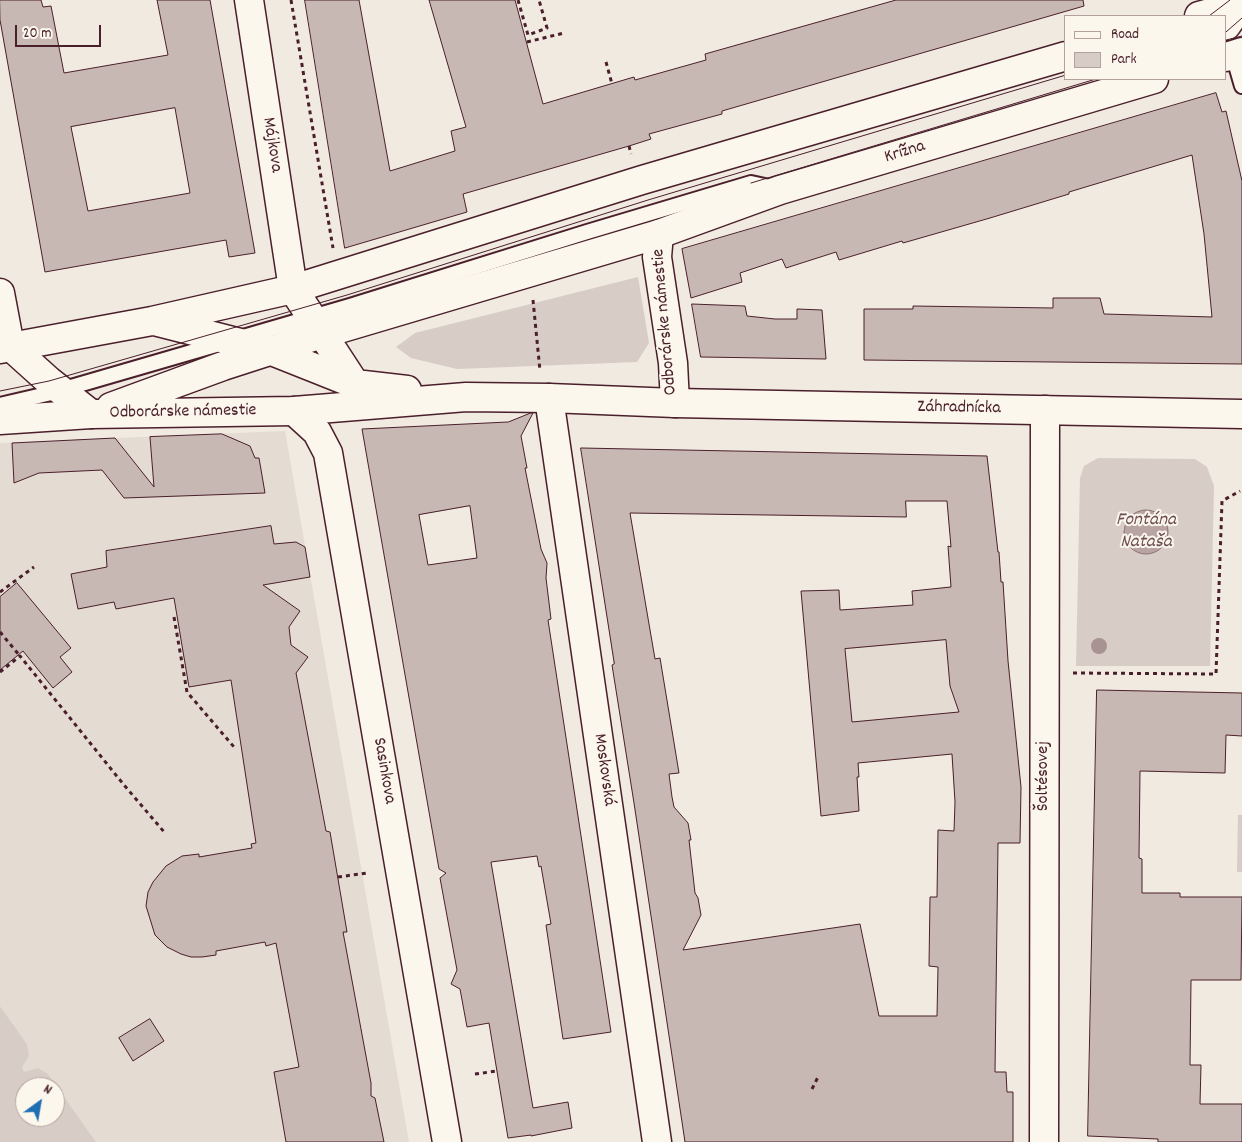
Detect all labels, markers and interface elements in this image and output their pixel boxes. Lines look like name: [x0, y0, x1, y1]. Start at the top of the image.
scale bar: [18, 15, 104, 47]
legend: [1064, 15, 1227, 80]
text: 20 m: [23, 23, 51, 45]
text: Road: [1111, 24, 1139, 46]
text: Park: [1111, 49, 1137, 71]
street label: Májkova: [256, 116, 286, 174]
street label: Krížna: [882, 137, 928, 169]
street label: Odborárske námestie: [649, 248, 683, 396]
street label: Záhradnícka: [917, 397, 1001, 421]
street label: Odborárske námestie: [109, 401, 257, 425]
water label: Fontána Nataša: [1116, 510, 1176, 554]
street label: Moskovská: [587, 732, 619, 808]
street label: Sasinkova: [367, 736, 399, 806]
street label: Šoltésovej: [1034, 741, 1056, 811]
north arrow: [15, 1077, 65, 1127]
text: N: [39, 1080, 56, 1100]

